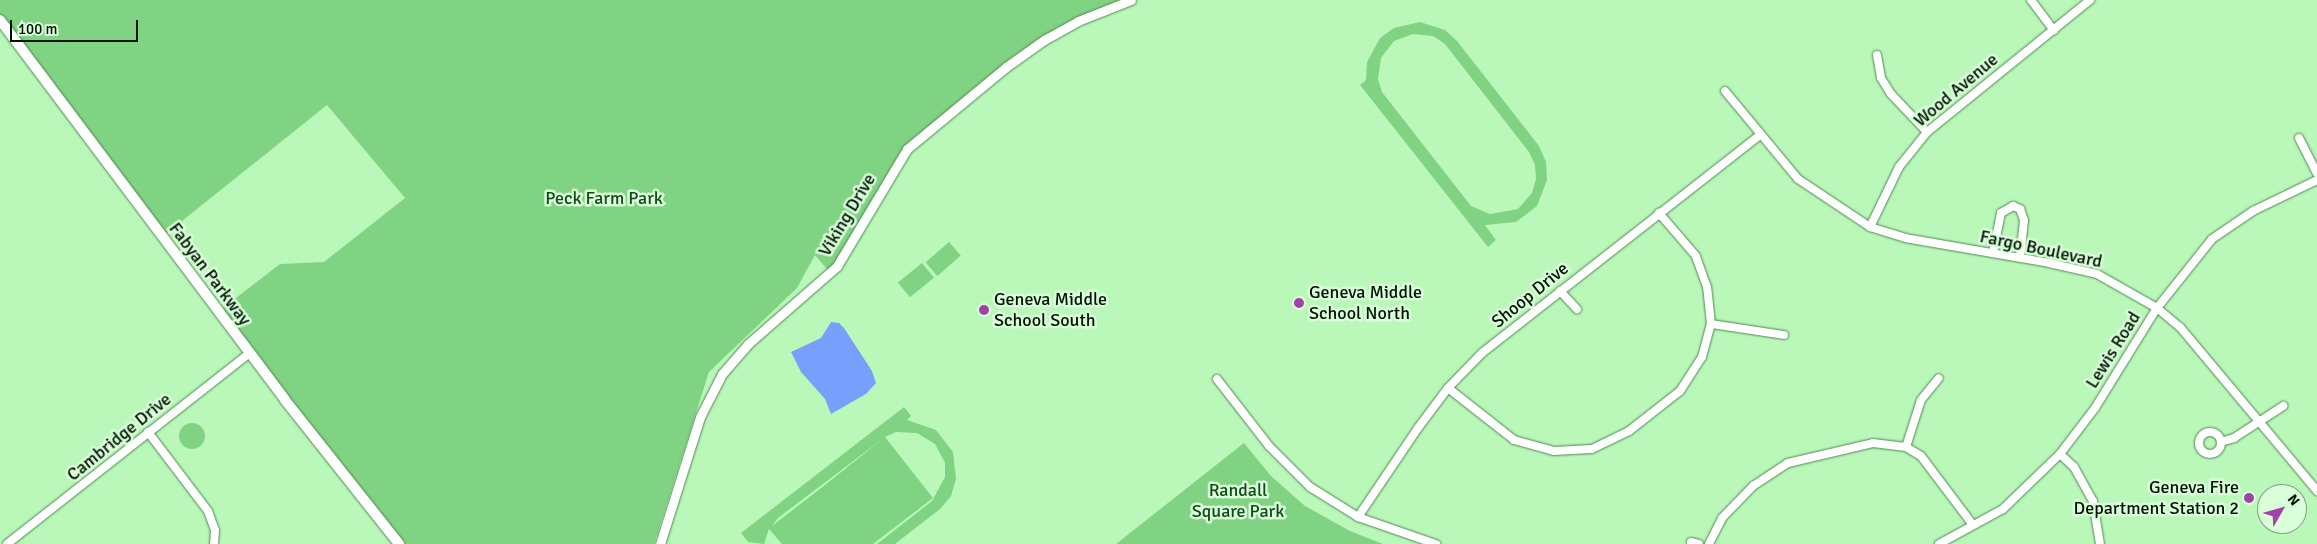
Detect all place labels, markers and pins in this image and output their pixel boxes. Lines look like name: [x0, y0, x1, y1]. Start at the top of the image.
place label: Geneva Middle School North: [1309, 282, 1422, 324]
place label: Geneva Middle School South: [994, 289, 1107, 332]
marker: Geneva Middle School North: [1293, 297, 1305, 309]
marker: Geneva Middle School South: [978, 304, 990, 316]
place label: Geneva Fire Department Station 2: [2074, 477, 2239, 520]
marker: Geneva Fire Department Station 2: [2243, 492, 2255, 504]

